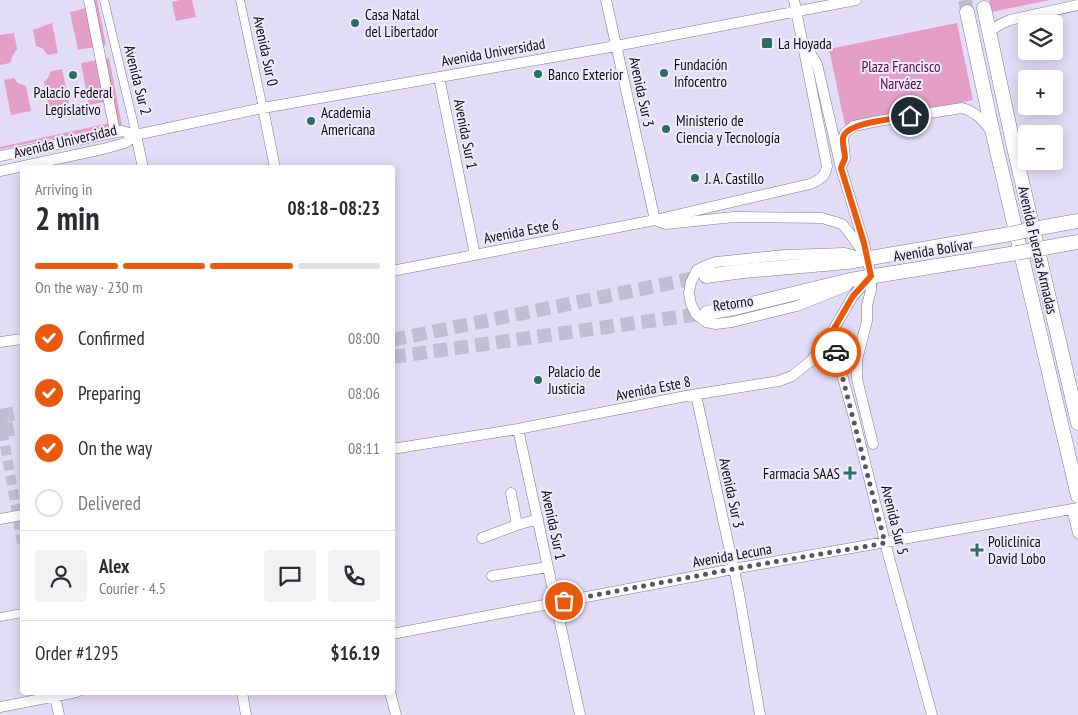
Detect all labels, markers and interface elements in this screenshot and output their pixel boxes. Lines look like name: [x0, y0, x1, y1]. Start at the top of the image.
place label: Casa Natal del Libertador: [365, 5, 439, 41]
street label: Avenida Sur 0: [249, 14, 283, 88]
map controls: [1018, 15, 1063, 170]
button: layers: [1018, 15, 1063, 60]
marker: Casa Natal del Libertador: [349, 17, 361, 29]
street label: Avenida Universidad: [440, 34, 546, 70]
place label: La Hoyada: [778, 34, 832, 53]
marker: La Hoyada: [760, 36, 774, 50]
street label: Avenida Sur 2: [120, 43, 156, 117]
street label: Avenida Sur 3: [625, 55, 659, 129]
place label: Fundación Infocentro: [674, 55, 727, 91]
park label: Plaza Francisco Narváez: [862, 57, 940, 93]
place label: Banco Exterior: [548, 65, 624, 84]
marker: Fundación Infocentro: [658, 67, 670, 79]
marker: Banco Exterior: [532, 68, 544, 80]
marker: Palacio Federal Legislativo: [67, 69, 79, 81]
button: +: [1018, 70, 1063, 115]
place label: Palacio Federal Legislativo: [34, 83, 113, 119]
pin: [889, 95, 931, 137]
street label: Avenida Sur 1: [450, 97, 482, 171]
icon: home: [896, 102, 924, 130]
place label: Academia Americana: [321, 103, 375, 139]
place label: Ministerio de Ciencia y Tecnología: [676, 111, 780, 147]
marker: Academia Americana: [305, 115, 317, 127]
street label: Avenida Universidad: [12, 120, 118, 162]
marker: Ministerio de Ciencia y Tecnología: [660, 123, 672, 135]
button: −: [1018, 125, 1063, 170]
place label: J. A. Castillo: [704, 169, 764, 188]
marker: J. A. Castillo: [689, 172, 701, 184]
text: Arriving in: [35, 179, 92, 199]
street label: Avenida Fuerzas Armadas: [1014, 184, 1062, 316]
text: 08:18–08:23: [287, 196, 380, 220]
text: 2 min: [35, 197, 100, 239]
street label: Avenida Este 6: [482, 214, 560, 248]
street label: Avenida Bolívar: [892, 234, 975, 266]
text: On the way · 230 m: [35, 277, 143, 297]
street label: Retorno: [712, 291, 754, 315]
icon: check: [35, 324, 63, 352]
text: Confirmed: [78, 326, 145, 350]
courier: [811, 327, 861, 377]
text: 08:00: [348, 328, 380, 348]
icon: car: [822, 338, 850, 366]
place label: Palacio de Justicia: [547, 362, 601, 398]
street label: Avenida Este 8: [614, 371, 692, 405]
marker: Palacio de Justicia: [532, 374, 544, 386]
icon: check: [35, 379, 63, 407]
text: Preparing: [78, 381, 141, 405]
text: 08:06: [348, 383, 380, 403]
icon: check: [35, 434, 63, 462]
text: On the way: [78, 436, 152, 460]
text: 08:11: [348, 438, 380, 458]
street label: Avenida Sur 3: [715, 456, 749, 530]
place label: Farmacia SAAS: [763, 464, 840, 483]
marker: Farmacia SAAS: [844, 467, 856, 479]
street label: Avenida Sur 5: [877, 483, 913, 557]
street label: Avenida Sur 1: [537, 488, 571, 562]
text: Delivered: [78, 491, 141, 515]
place label: Policlínica David Lobo: [988, 532, 1046, 568]
street label: Avenida Lecuna: [691, 539, 773, 571]
marker: Policlínica David Lobo: [970, 543, 984, 557]
button: person: [35, 550, 87, 602]
button: chat: [264, 550, 316, 602]
button: phone: [328, 550, 380, 602]
text: Alex: [99, 554, 129, 578]
text: Courier · 4.5: [99, 578, 166, 598]
pin: [543, 580, 585, 622]
icon: bag: [550, 587, 578, 615]
text: Order #1295: [35, 641, 119, 665]
text: $16.19: [331, 641, 380, 665]

